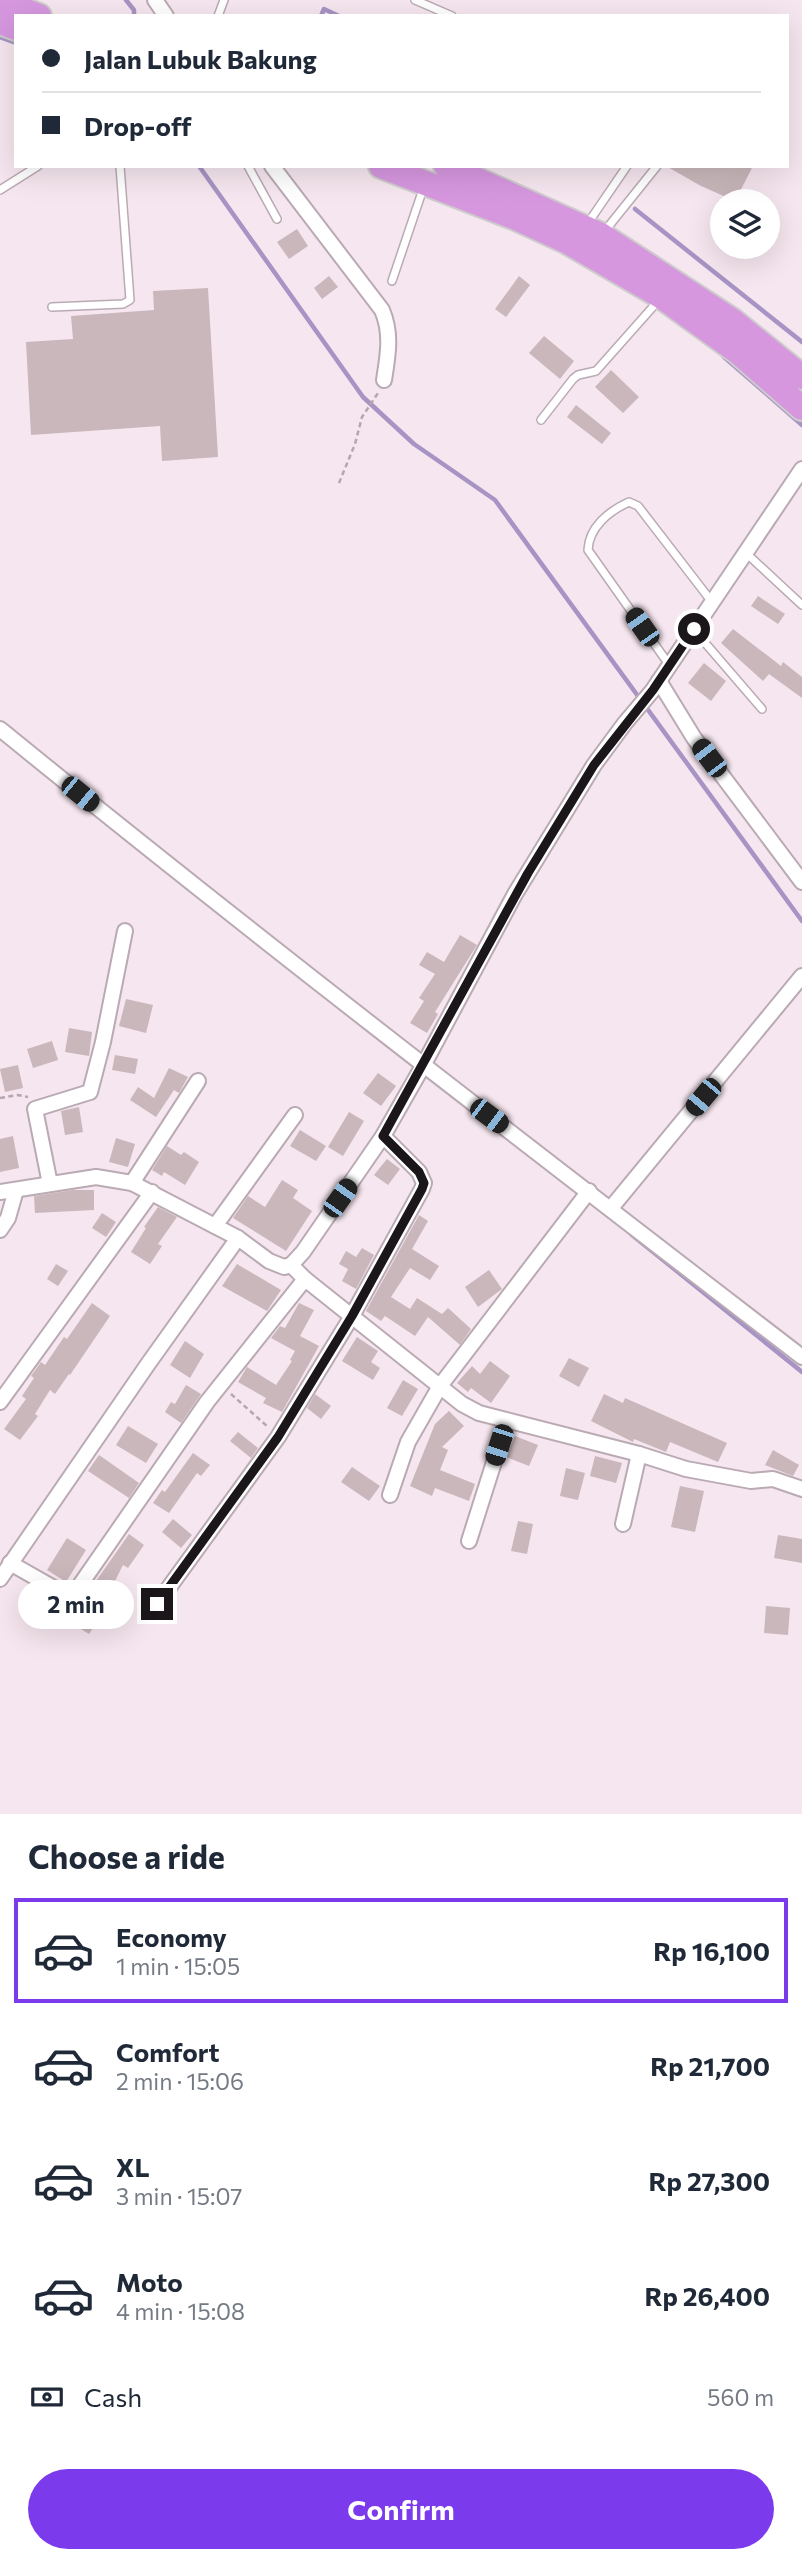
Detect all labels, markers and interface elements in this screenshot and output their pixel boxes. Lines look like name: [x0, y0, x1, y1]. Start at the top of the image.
text: Jalan Lubuk Bakung: [84, 43, 317, 74]
text: Drop-off: [84, 110, 191, 141]
map controls: [710, 189, 780, 259]
button: layers: [710, 189, 780, 259]
car: [622, 604, 663, 650]
route start: [678, 613, 710, 645]
car: [688, 735, 731, 781]
car: [58, 773, 103, 815]
car: [682, 1074, 725, 1120]
car: [466, 1095, 513, 1137]
car: [320, 1175, 361, 1221]
car: [483, 1422, 516, 1468]
callout: 2 min: [17, 1580, 132, 1628]
route end: [141, 1588, 173, 1620]
text: 2 min: [47, 1590, 105, 1618]
text: Choose a ride: [28, 1836, 225, 1876]
icon: car: [32, 1919, 95, 1982]
text: Economy: [116, 1921, 227, 1952]
text: Rp 16,100: [653, 1935, 770, 1966]
text: 1 min · 15:05: [116, 1952, 240, 1980]
icon: car: [32, 2034, 95, 2097]
text: Comfort: [116, 2036, 219, 2067]
text: Rp 21,700: [650, 2050, 770, 2081]
text: 2 min · 15:06: [116, 2067, 244, 2095]
icon: car: [32, 2149, 95, 2212]
text: XL: [116, 2151, 150, 2182]
text: Rp 27,300: [649, 2165, 770, 2196]
text: 3 min · 15:07: [116, 2182, 242, 2210]
icon: car: [32, 2264, 95, 2327]
text: Moto: [116, 2266, 183, 2297]
text: Rp 26,400: [645, 2280, 770, 2311]
text: 4 min · 15:08: [116, 2297, 245, 2325]
icon: cash: [28, 2378, 66, 2416]
text: Cash: [84, 2381, 142, 2412]
text: 560 m: [707, 2383, 774, 2411]
button: Confirm: [28, 2469, 774, 2549]

